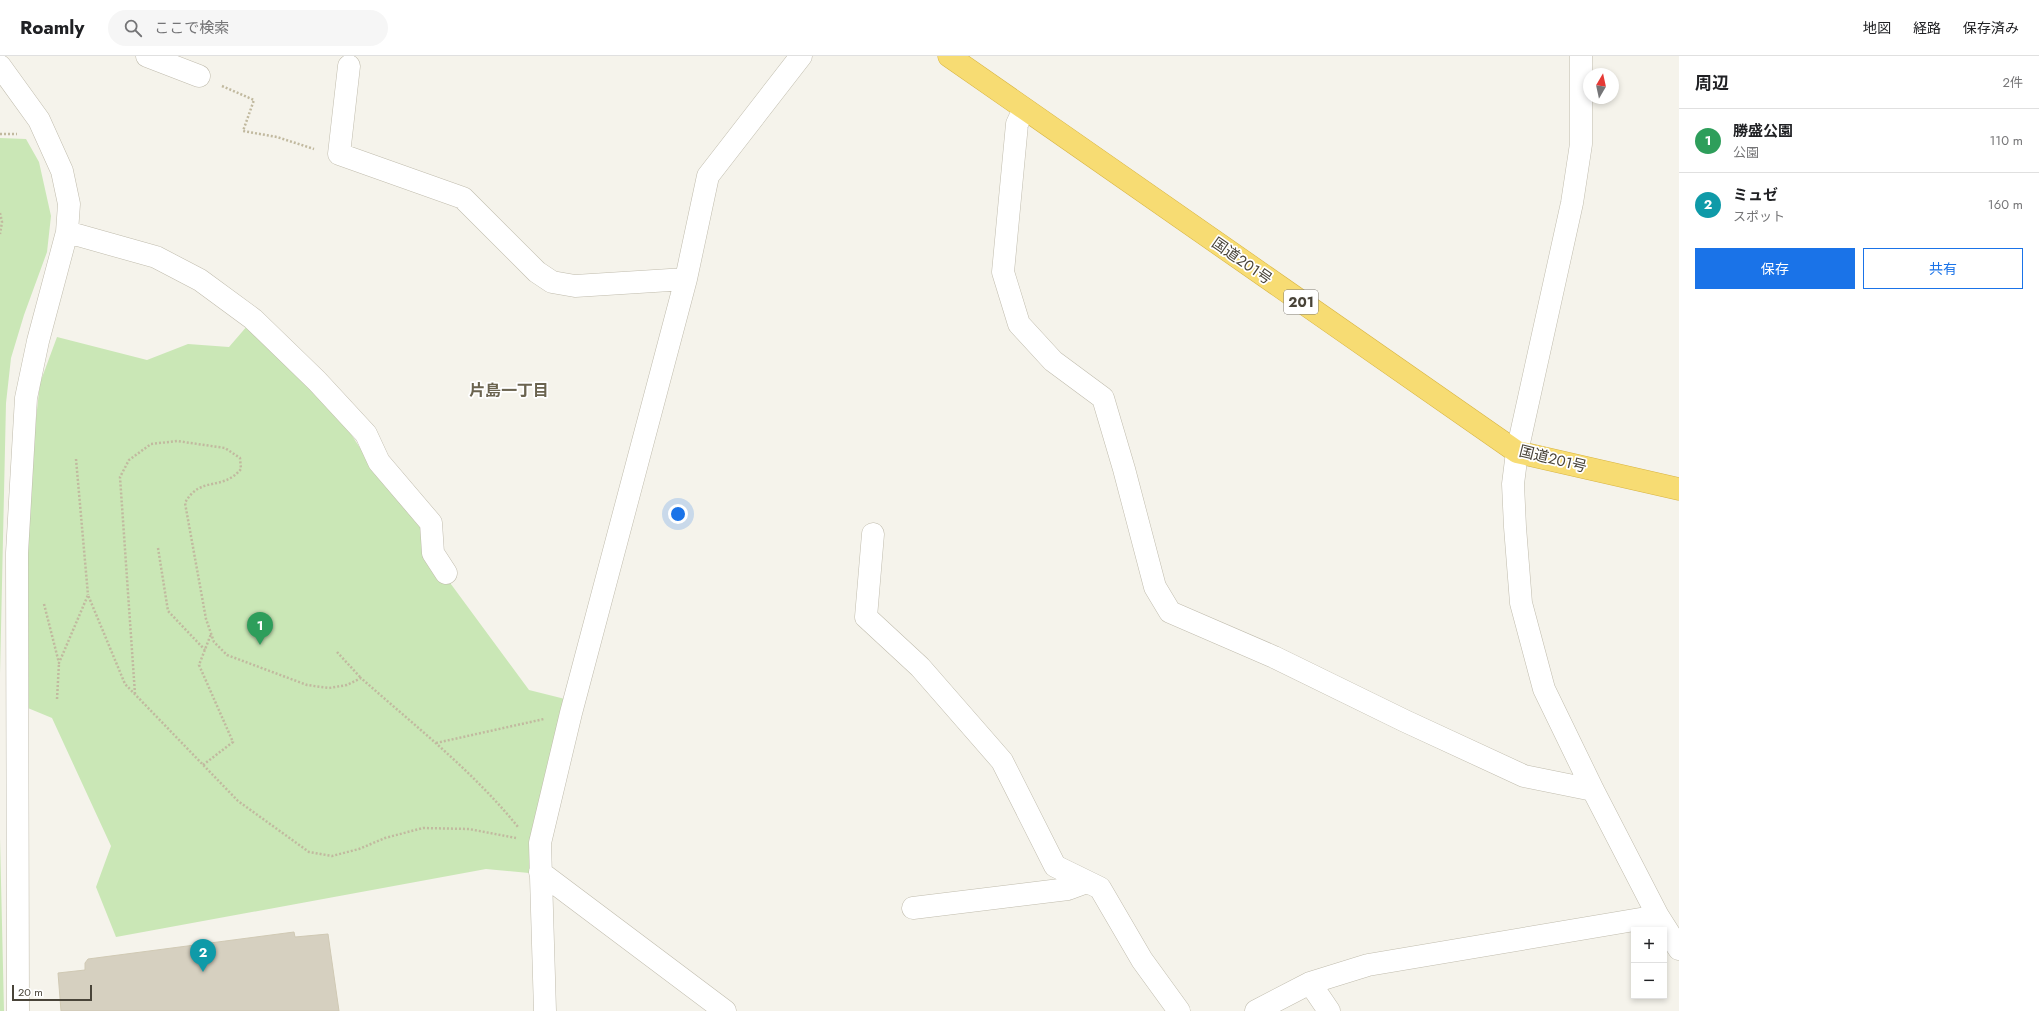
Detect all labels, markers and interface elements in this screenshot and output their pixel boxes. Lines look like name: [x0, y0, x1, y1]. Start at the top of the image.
search box: [108, 10, 388, 46]
text: Roamly: [20, 14, 84, 41]
icon: search: [122, 17, 144, 39]
text: ここで検索: [154, 17, 229, 39]
text: 地図: [1863, 18, 1891, 38]
text: 経路: [1913, 18, 1941, 38]
text: 保存済み: [1963, 18, 2019, 38]
north arrow: [1583, 68, 1619, 104]
text: 周辺: [1695, 71, 1729, 95]
text: 2件: [2003, 73, 2023, 92]
text: 勝盛公園: [1733, 120, 1793, 142]
text: 1: [1705, 131, 1711, 150]
text: 110 m: [1989, 131, 2023, 150]
text: 公園: [1733, 143, 1759, 162]
text: ミュゼ: [1733, 184, 1778, 206]
text: 2: [1704, 195, 1712, 214]
text: 160 m: [1988, 195, 2023, 214]
text: スポット: [1733, 207, 1785, 226]
street label: 国道201号: [1207, 232, 1277, 290]
button: 保存: [1695, 248, 1855, 289]
button: 共有: [1863, 248, 2023, 289]
road number: 201: [1284, 290, 1318, 314]
district label: 片島一丁目: [469, 379, 549, 402]
street label: 国道201号: [1517, 440, 1589, 478]
your location: [668, 504, 688, 524]
pin: 1: [247, 612, 273, 645]
map controls: [1631, 927, 1667, 999]
button: +: [1631, 927, 1667, 963]
pin: 2: [190, 939, 216, 972]
button: −: [1631, 963, 1667, 999]
scale bar: [12, 983, 92, 1002]
text: 20 m: [18, 984, 43, 1000]

